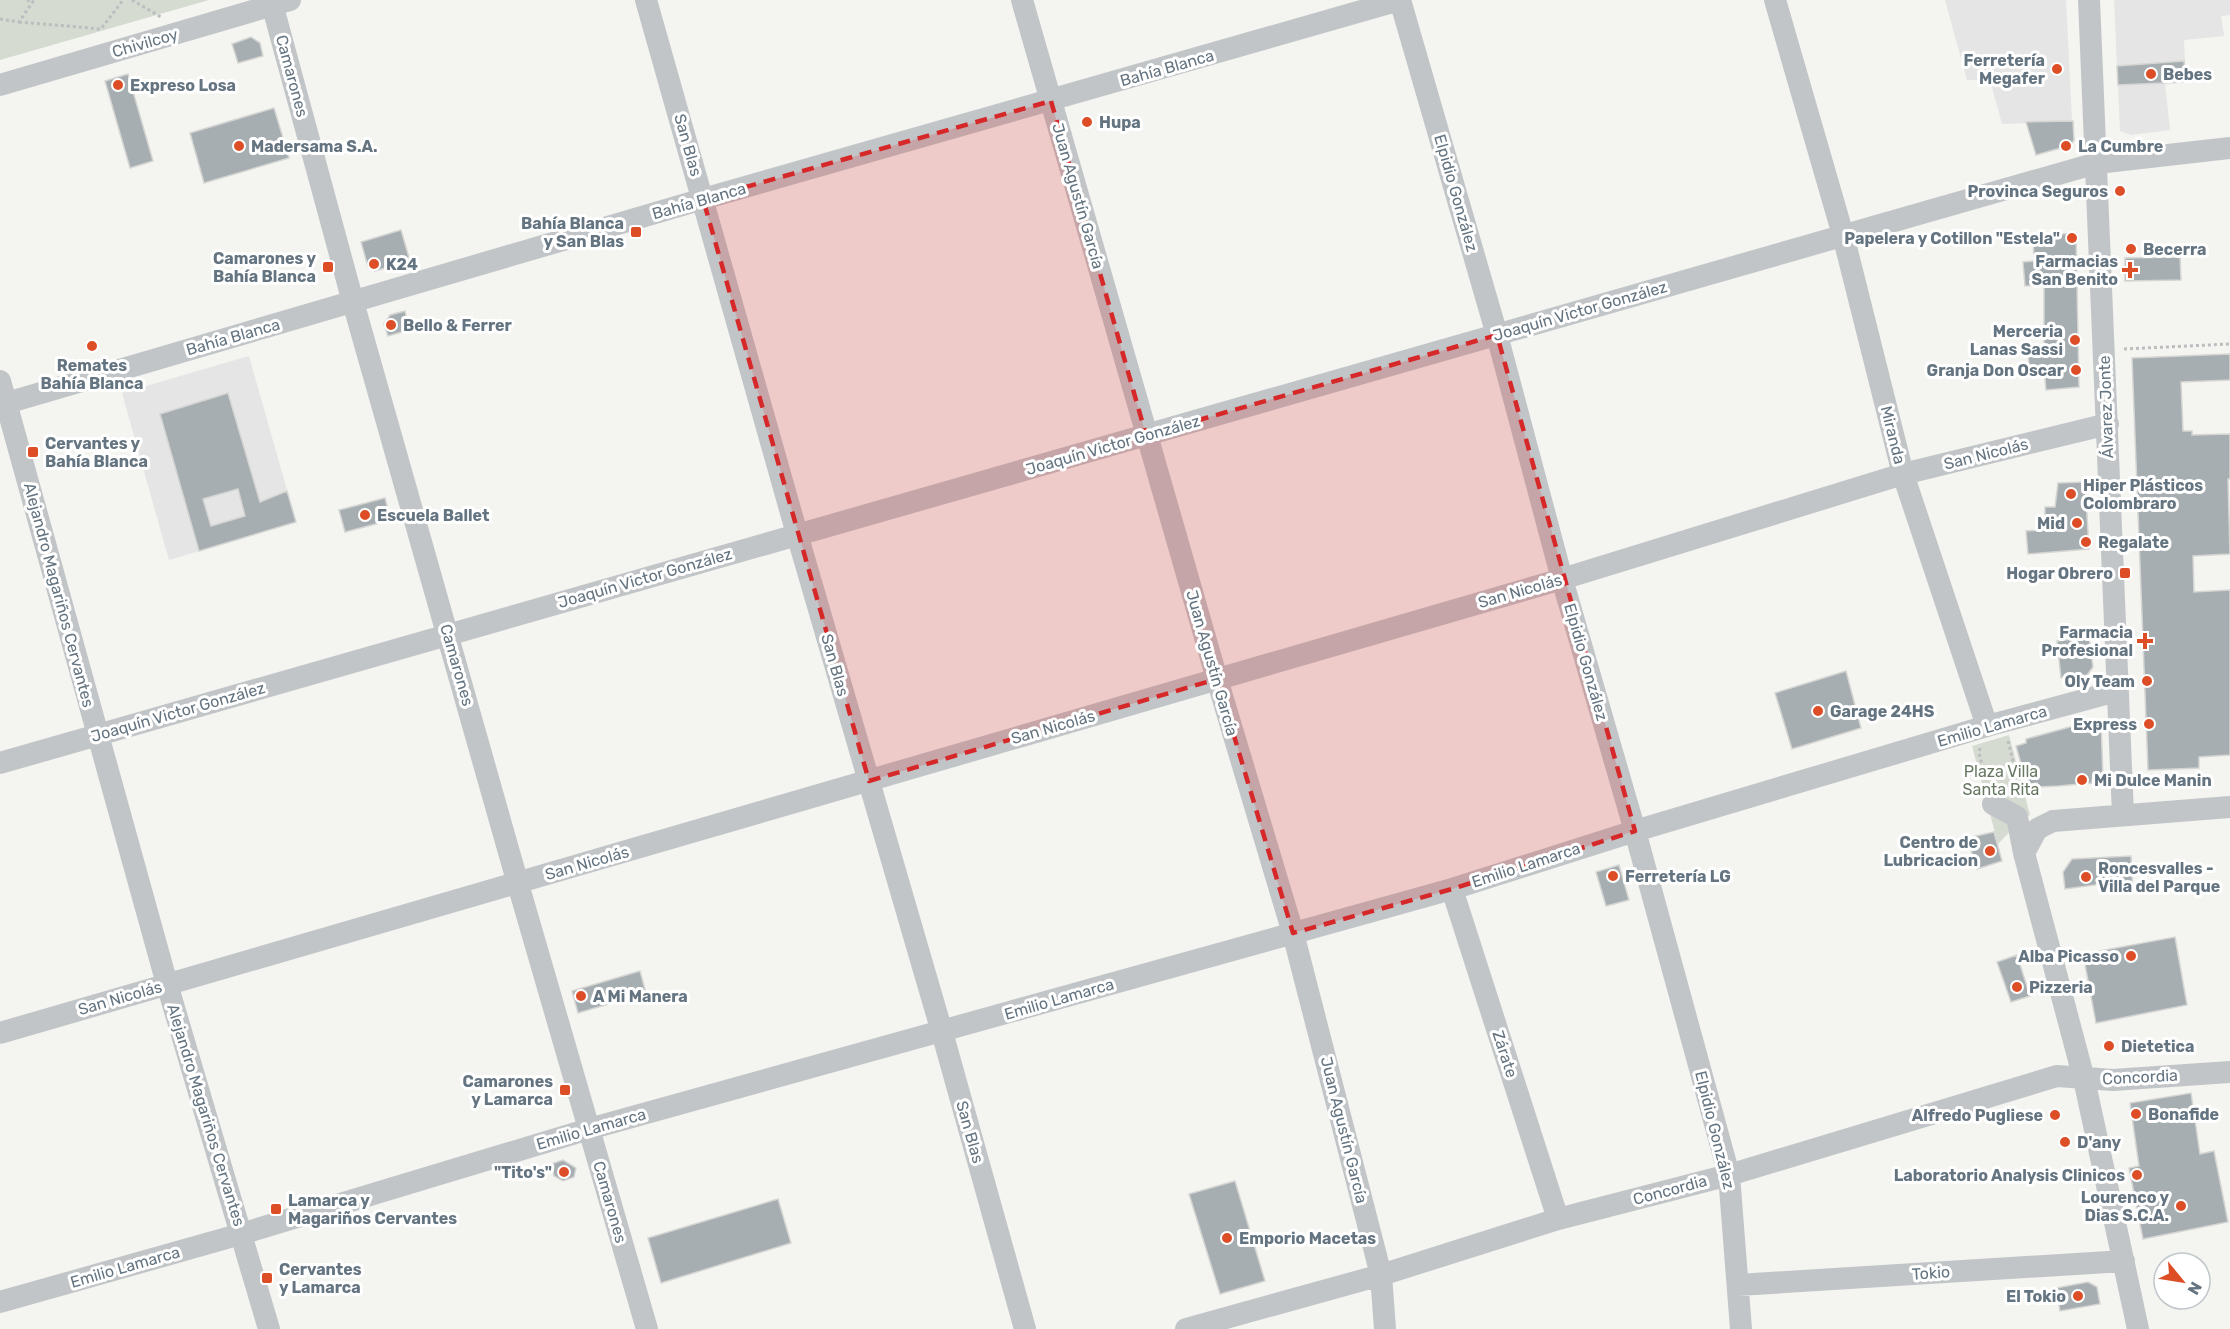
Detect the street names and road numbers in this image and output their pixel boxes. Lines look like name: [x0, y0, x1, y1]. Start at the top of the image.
street label: Chivilcoy: [110, 25, 180, 61]
street label: Camarones: [272, 33, 312, 119]
street label: Bahía Blanca: [1118, 46, 1216, 90]
street label: San Blas: [670, 112, 706, 178]
street label: Juan Agustín García: [1048, 121, 1108, 271]
street label: Elpidio González: [1430, 132, 1482, 254]
street label: Bahía Blanca: [650, 179, 748, 223]
street label: Joaquín Victor González: [1491, 277, 1669, 345]
street label: Bahía Blanca: [184, 315, 282, 359]
street label: Álvarez Jonte: [2095, 355, 2117, 459]
street label: Miranda: [1877, 404, 1909, 466]
street label: Joaquín Victor González: [1024, 411, 1202, 479]
street label: San Nicolás: [1942, 434, 2030, 474]
street label: Alejandro Magariños Cervantes: [20, 481, 98, 709]
street label: Joaquín Victor González: [556, 544, 734, 612]
street label: San Nicolás: [1476, 570, 1564, 612]
street label: Juan Agustín García: [1182, 588, 1242, 738]
street label: Elpidio González: [1560, 601, 1612, 723]
street label: Camarones: [436, 622, 478, 708]
street label: San Blas: [817, 632, 853, 698]
street label: Joaquín Victor González: [89, 678, 267, 746]
street label: Emilio Lamarca: [1935, 701, 2049, 751]
street label: San Nicolás: [1009, 706, 1097, 748]
street label: Emilio Lamarca: [1469, 838, 1583, 892]
street label: San Nicolás: [543, 842, 631, 884]
street label: Emilio Lamarca: [1002, 974, 1116, 1024]
street label: San Nicolás: [76, 977, 164, 1019]
street label: Alejandro Magariños Cervantes: [163, 1001, 249, 1229]
street label: Zárate: [1488, 1028, 1522, 1080]
street label: Juan Agustín García: [1317, 1055, 1371, 1205]
street label: Concordia: [2102, 1066, 2178, 1088]
street label: Elpidio González: [1691, 1069, 1739, 1191]
street label: San Blas: [952, 1099, 988, 1165]
street label: Emilio Lamarca: [534, 1104, 648, 1154]
street label: Camarones: [589, 1159, 631, 1245]
street label: Concordia: [1631, 1171, 1709, 1209]
street label: Emilio Lamarca: [68, 1242, 182, 1292]
street label: Tokio: [1911, 1262, 1951, 1284]

